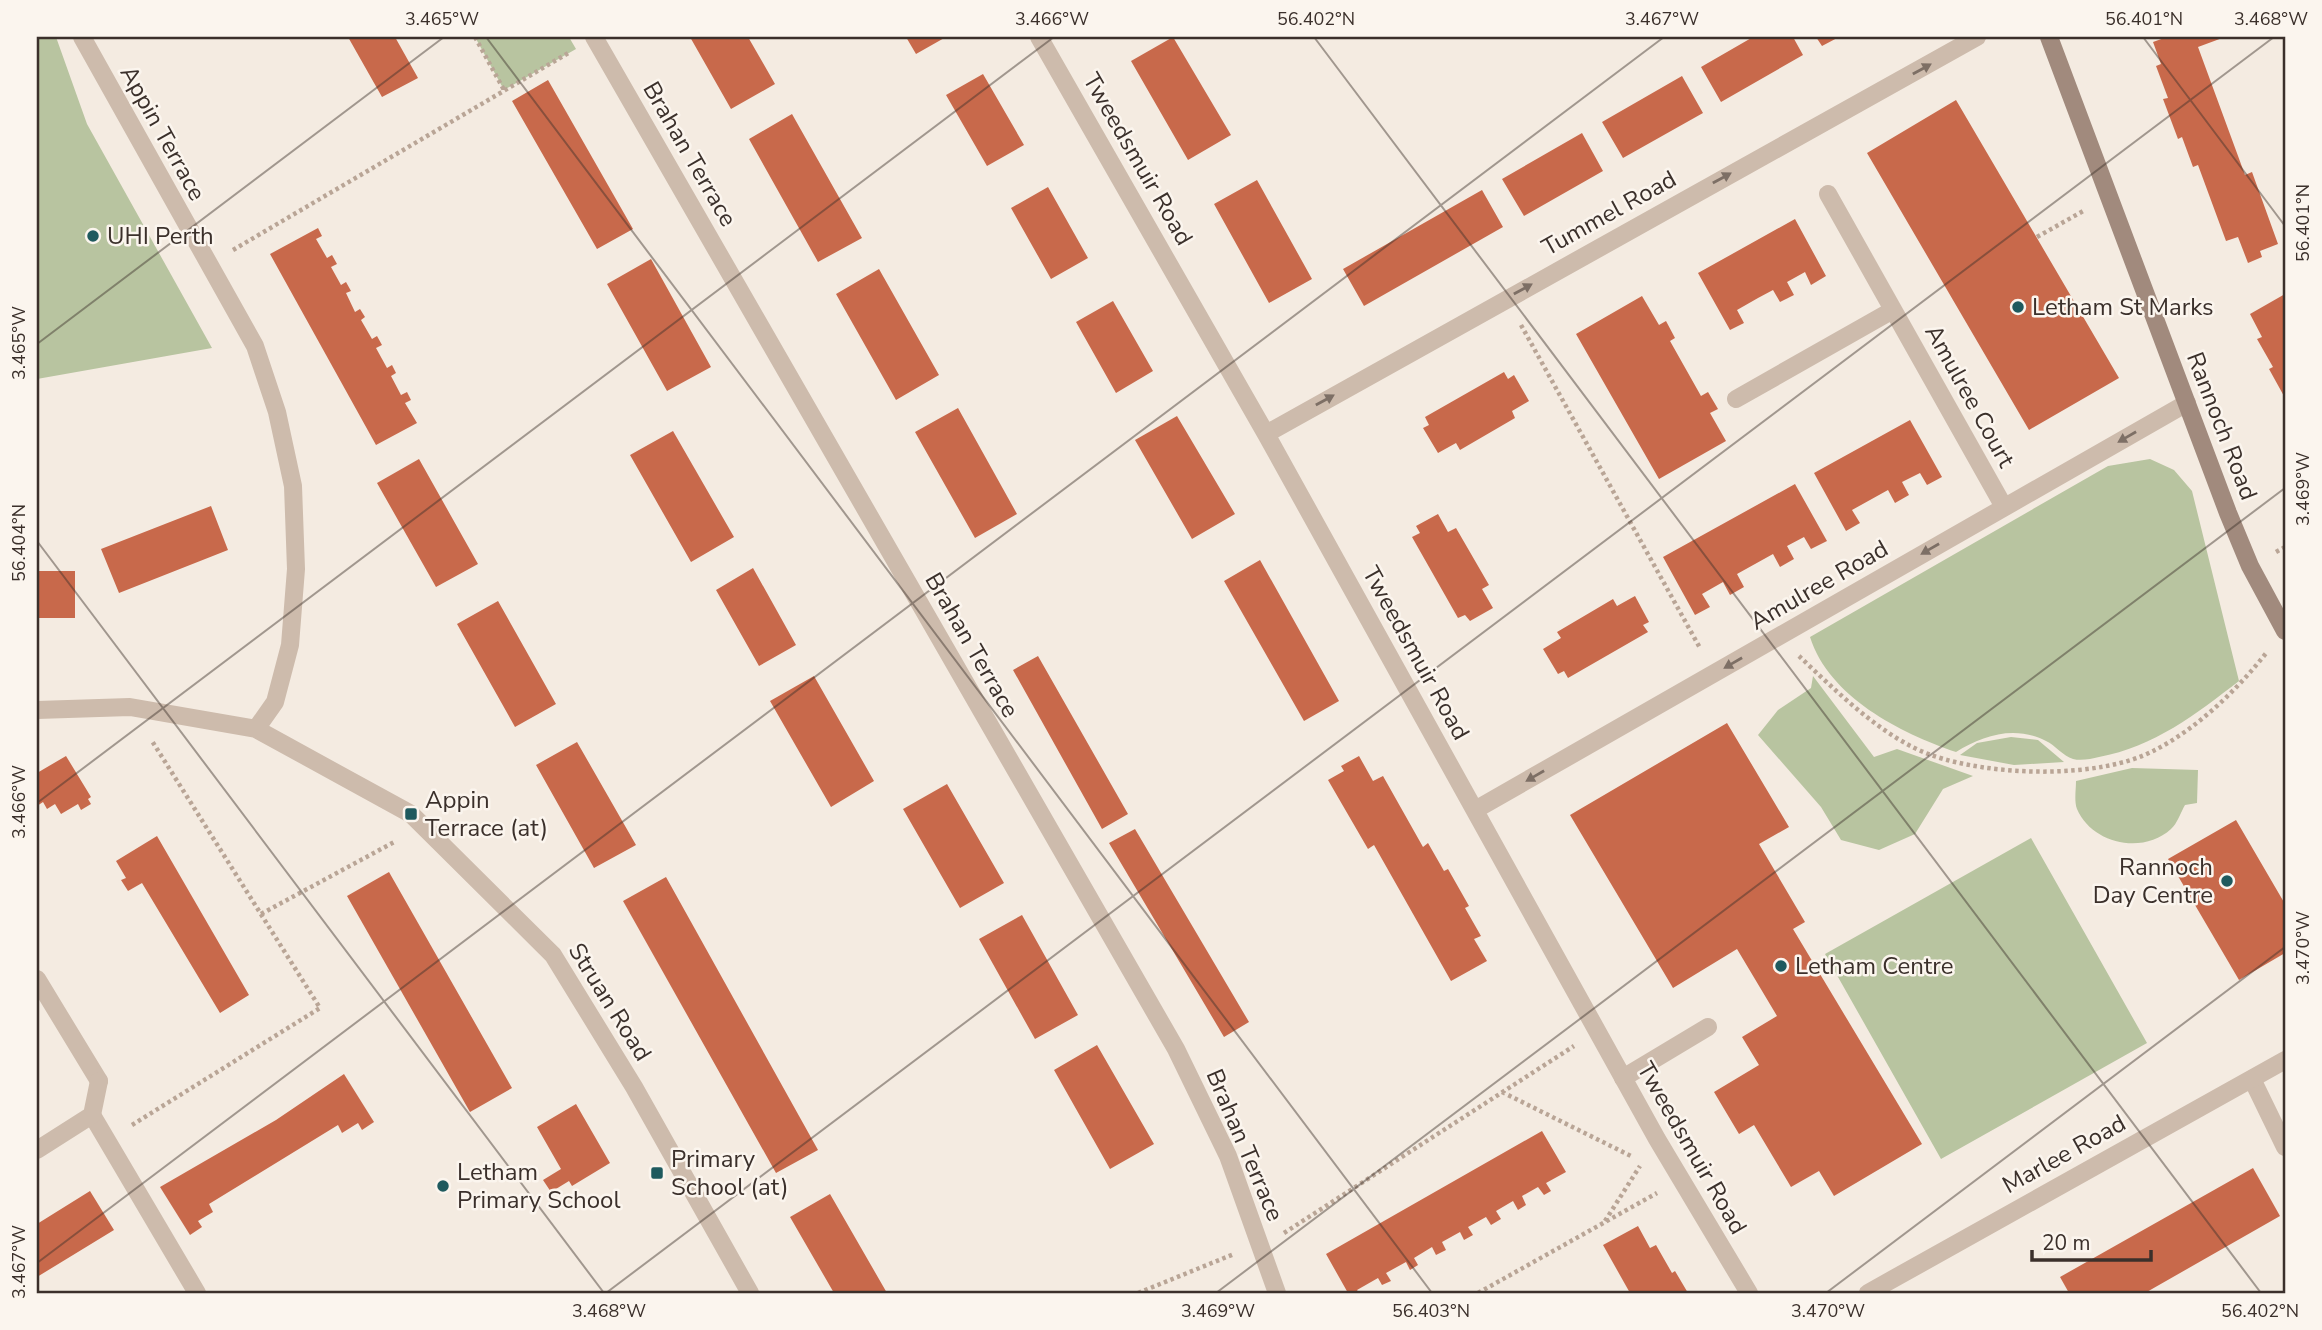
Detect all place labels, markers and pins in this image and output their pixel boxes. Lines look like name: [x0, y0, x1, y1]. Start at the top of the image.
place label: UHI Perth: [107, 220, 214, 252]
marker: UHI Perth: [85, 228, 101, 244]
place label: Letham St Marks: [2032, 291, 2214, 323]
marker: Letham St Marks: [2010, 299, 2026, 315]
place label: Appin Terrace (at): [425, 784, 548, 844]
marker: Appin Terrace (at): [403, 806, 419, 822]
place label: Rannoch Day Centre: [2093, 851, 2213, 911]
marker: Rannoch Day Centre: [2219, 873, 2235, 889]
place label: Letham Centre: [1795, 950, 1953, 982]
marker: Letham Centre: [1773, 958, 1789, 974]
place label: Primary School (at): [671, 1143, 789, 1203]
place label: Letham Primary School: [457, 1156, 621, 1216]
marker: Primary School (at): [649, 1165, 665, 1181]
marker: Letham Primary School: [435, 1178, 451, 1194]

